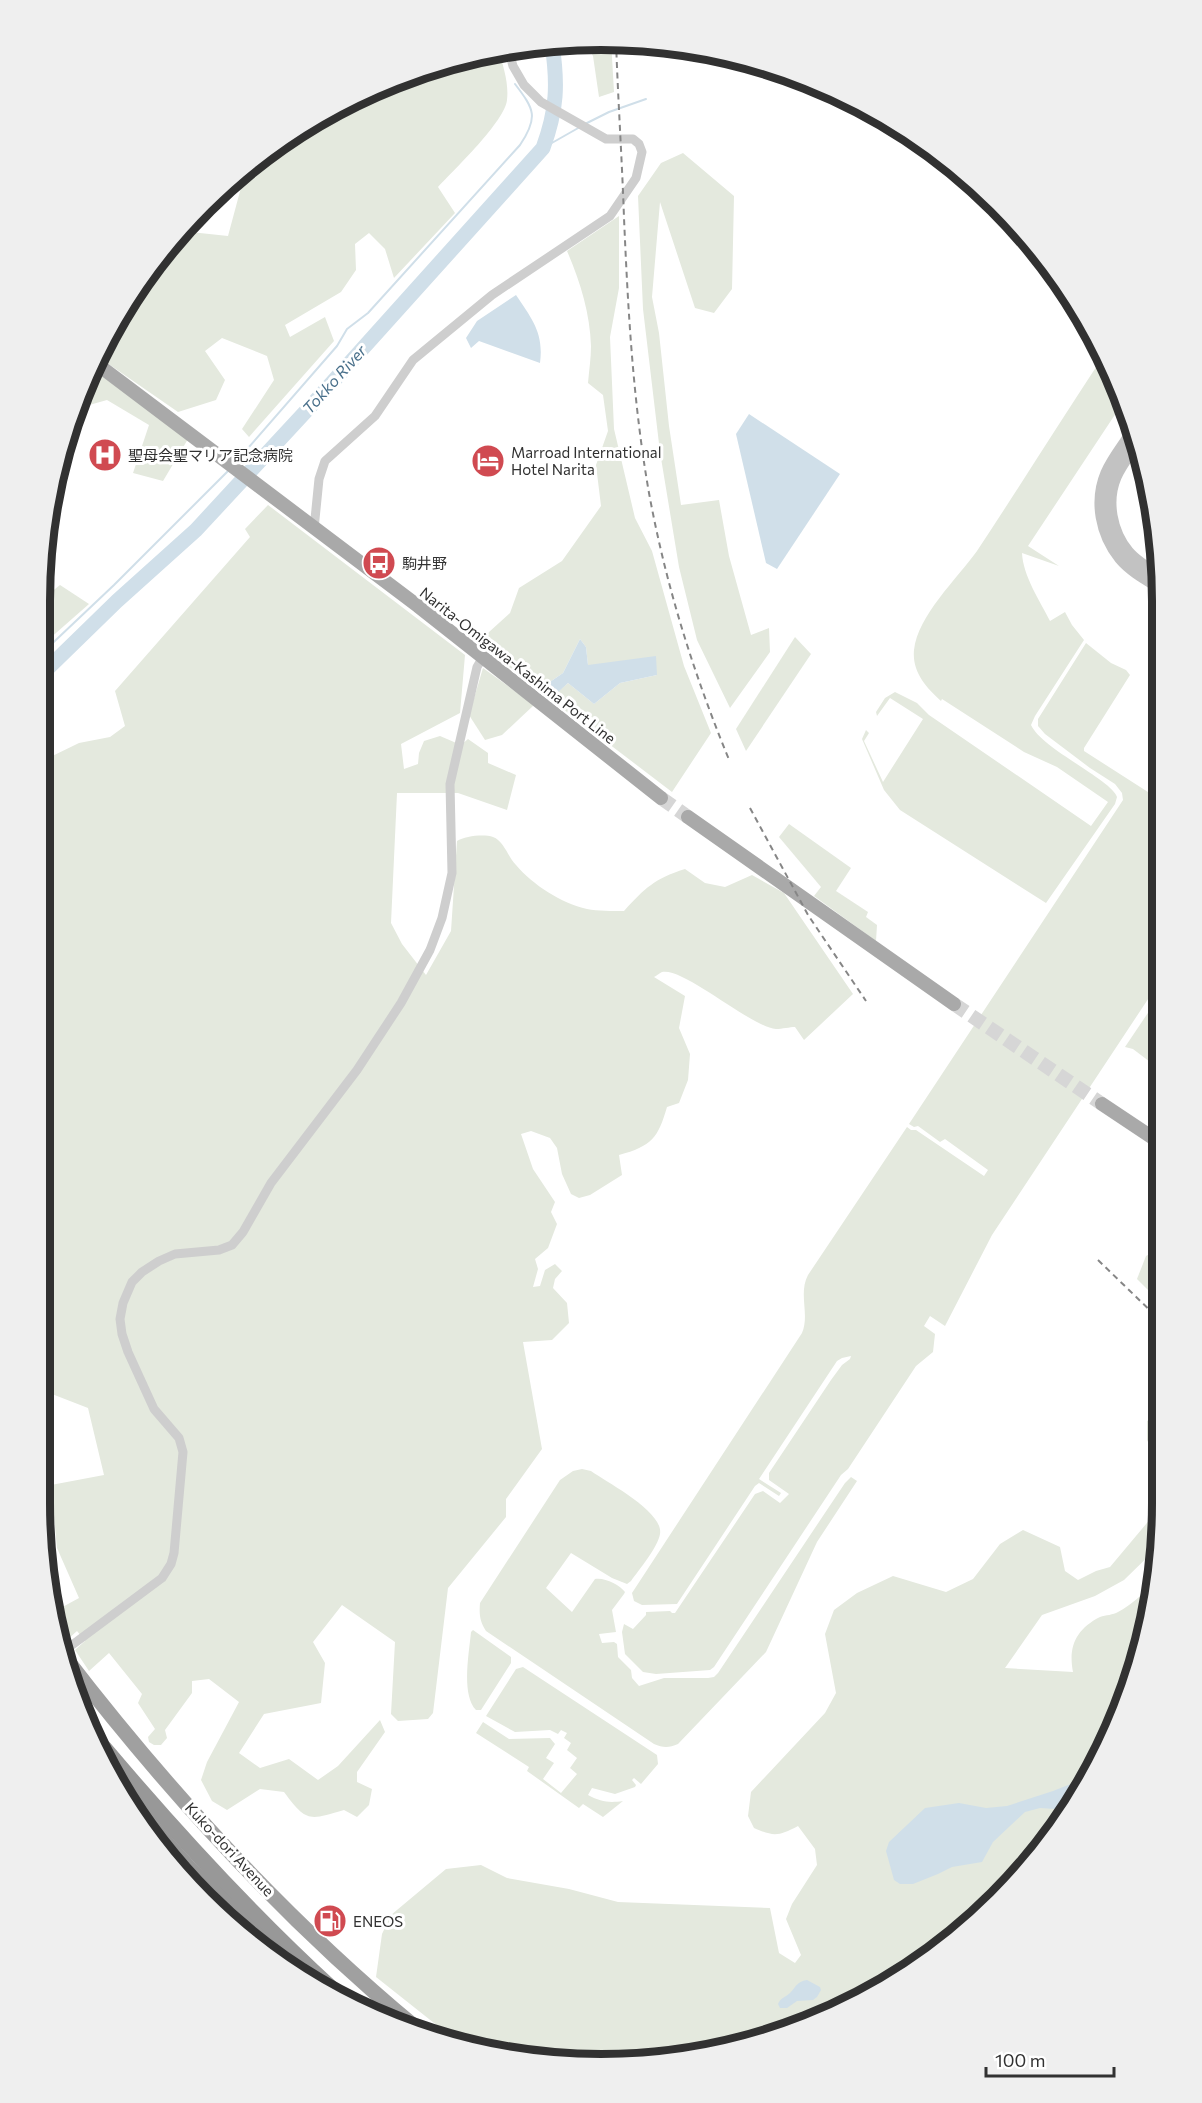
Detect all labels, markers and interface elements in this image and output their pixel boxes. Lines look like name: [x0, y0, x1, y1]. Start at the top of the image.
water label: Tokko River: [298, 340, 370, 417]
hospital icon: 聖母会聖マリア記念病院: [87, 437, 123, 473]
hotel icon: Marroad International Hotel Narita: [470, 443, 506, 479]
place label: Marroad International Hotel Narita: [511, 443, 662, 478]
place label: 聖母会聖マリア記念病院: [128, 446, 293, 464]
bus stop icon: 駒井野: [361, 545, 397, 581]
place label: 駒井野: [402, 554, 447, 572]
street label: Narita-Omigawa-Kashima Port Line: [417, 583, 619, 747]
street label: Kuko-dori Avenue: [182, 1798, 278, 1900]
fuel station icon: ENEOS: [312, 1903, 348, 1939]
place label: ENEOS: [353, 1912, 403, 1930]
scale bar: [986, 2040, 1114, 2078]
text: 100 m: [995, 2049, 1045, 2071]

